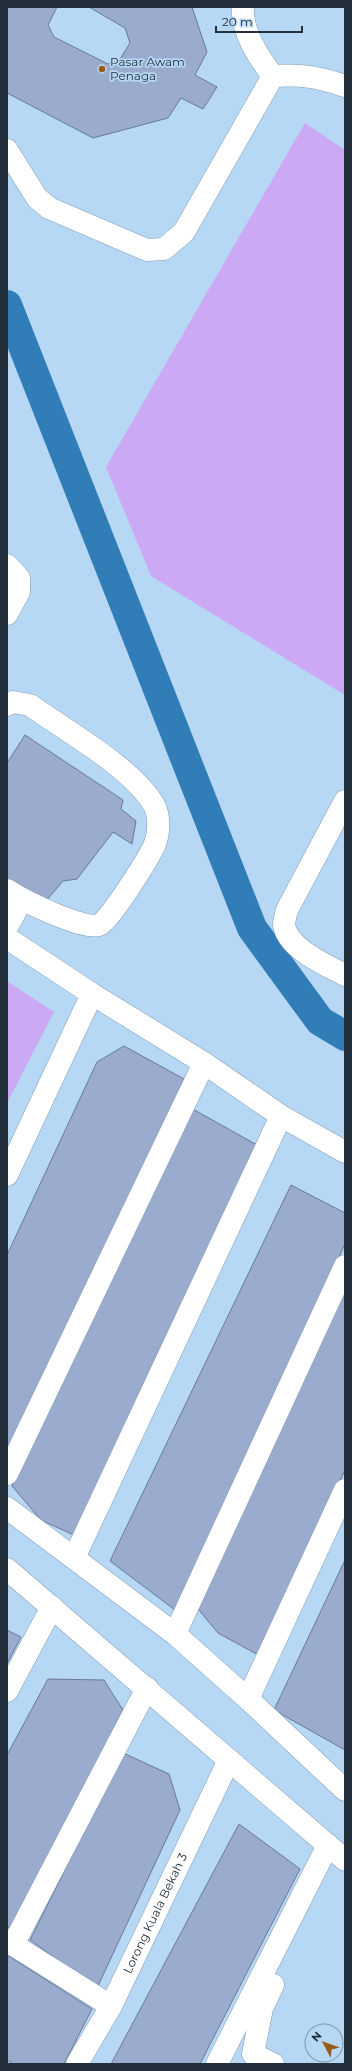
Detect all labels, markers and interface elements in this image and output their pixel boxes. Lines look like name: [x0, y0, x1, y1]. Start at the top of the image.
scale bar: [216, 8, 302, 34]
text: 20 m: [222, 14, 253, 29]
place label: Pasar Awam Penaga: [110, 54, 185, 83]
marker: Pasar Awam Penaga: [97, 64, 107, 74]
street label: Lorong Kuala Bekah 3: [120, 1850, 190, 1976]
north arrow: [304, 2023, 344, 2063]
text: N: [308, 2028, 325, 2044]

